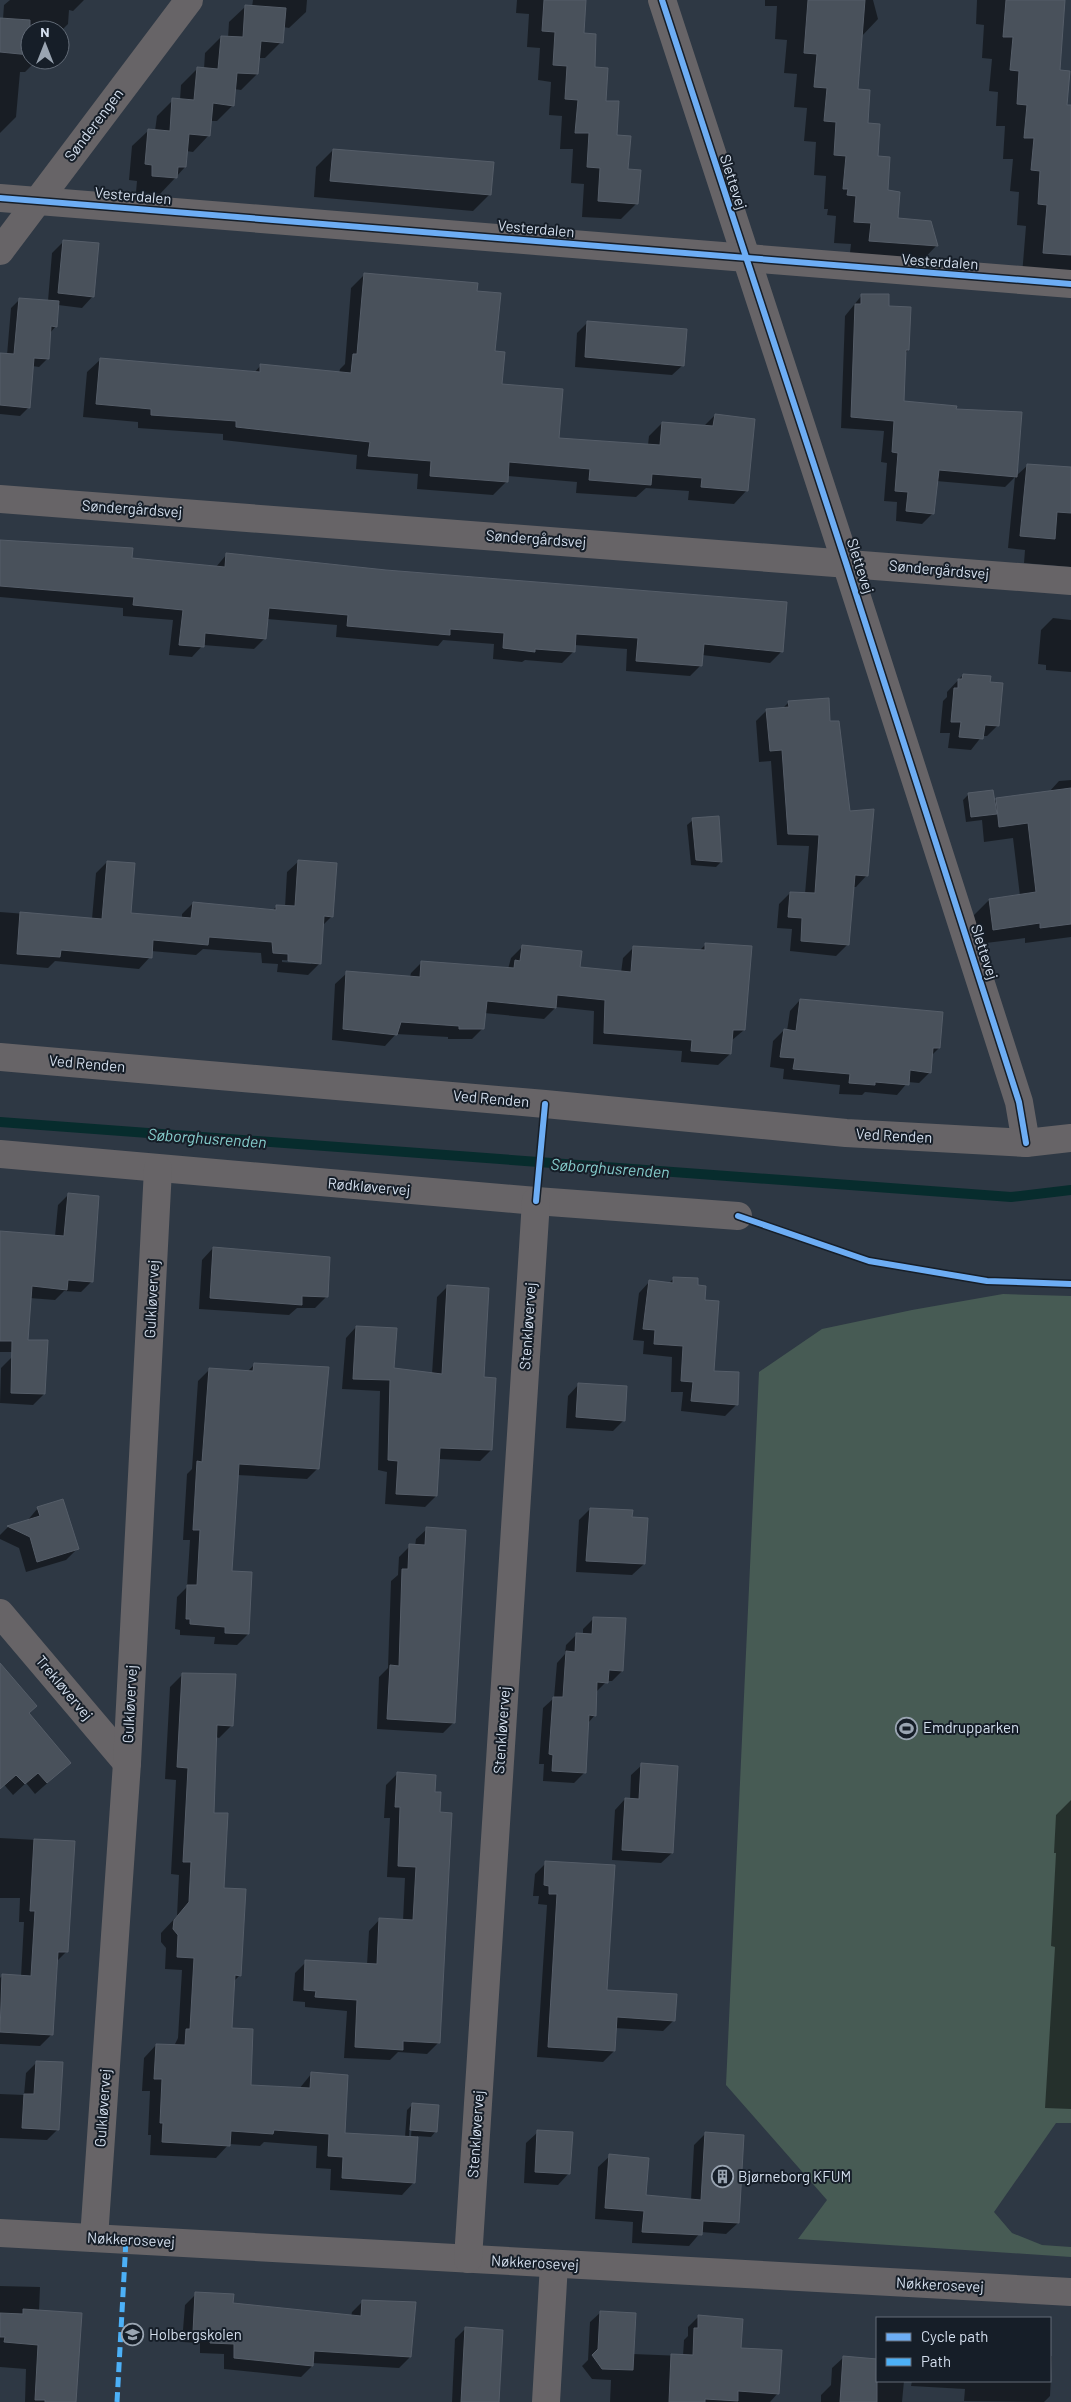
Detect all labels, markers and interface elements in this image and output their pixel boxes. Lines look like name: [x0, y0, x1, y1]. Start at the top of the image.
north arrow: [20, 20, 70, 70]
text: N: [40, 23, 50, 40]
street label: Sønderengen: [60, 84, 126, 164]
street label: Slettevej: [717, 152, 751, 212]
street label: Vesterdalen: [94, 183, 172, 207]
street label: Vesterdalen: [497, 216, 575, 240]
street label: Vesterdalen: [901, 249, 979, 273]
street label: Søndergårdsvej: [81, 496, 183, 520]
street label: Søndergårdsvej: [485, 526, 587, 550]
street label: Slettevej: [844, 536, 878, 596]
street label: Søndergårdsvej: [888, 556, 990, 582]
street label: Slettevej: [968, 922, 1002, 982]
street label: Ved Renden: [48, 1051, 126, 1075]
street label: Ved Renden: [452, 1086, 530, 1110]
water label: Søborghusrenden: [147, 1124, 267, 1151]
street label: Ved Renden: [855, 1124, 933, 1146]
water label: Søborghusrenden: [550, 1154, 670, 1181]
street label: Rødkløvervej: [327, 1173, 411, 1199]
street label: Gulkløvervej: [140, 1259, 162, 1339]
street label: Stenkløvervej: [515, 1281, 539, 1370]
street label: Trekløvervej: [32, 1651, 97, 1723]
street label: Gulkløvervej: [118, 1664, 140, 1744]
street label: Stenkløvervej: [489, 1685, 513, 1774]
sports icon: Emdrupparken: [895, 1716, 919, 1740]
place label: Emdrupparken: [923, 1718, 1019, 1736]
street label: Gulkløvervej: [90, 2068, 114, 2148]
street label: Stenkløvervej: [463, 2089, 487, 2178]
building icon: Bjørneborg KFUM: [710, 2165, 734, 2189]
place label: Bjørneborg KFUM: [738, 2167, 851, 2185]
street label: Nøkkerosevej: [87, 2228, 175, 2250]
street label: Nøkkerosevej: [491, 2251, 579, 2273]
street label: Nøkkerosevej: [896, 2273, 984, 2295]
legend: [876, 2317, 1051, 2382]
school or university icon: Holbergskolen: [121, 2323, 145, 2347]
place label: Holbergskolen: [149, 2325, 242, 2343]
text: Cycle path: [921, 2327, 988, 2345]
text: Path: [921, 2352, 951, 2370]

